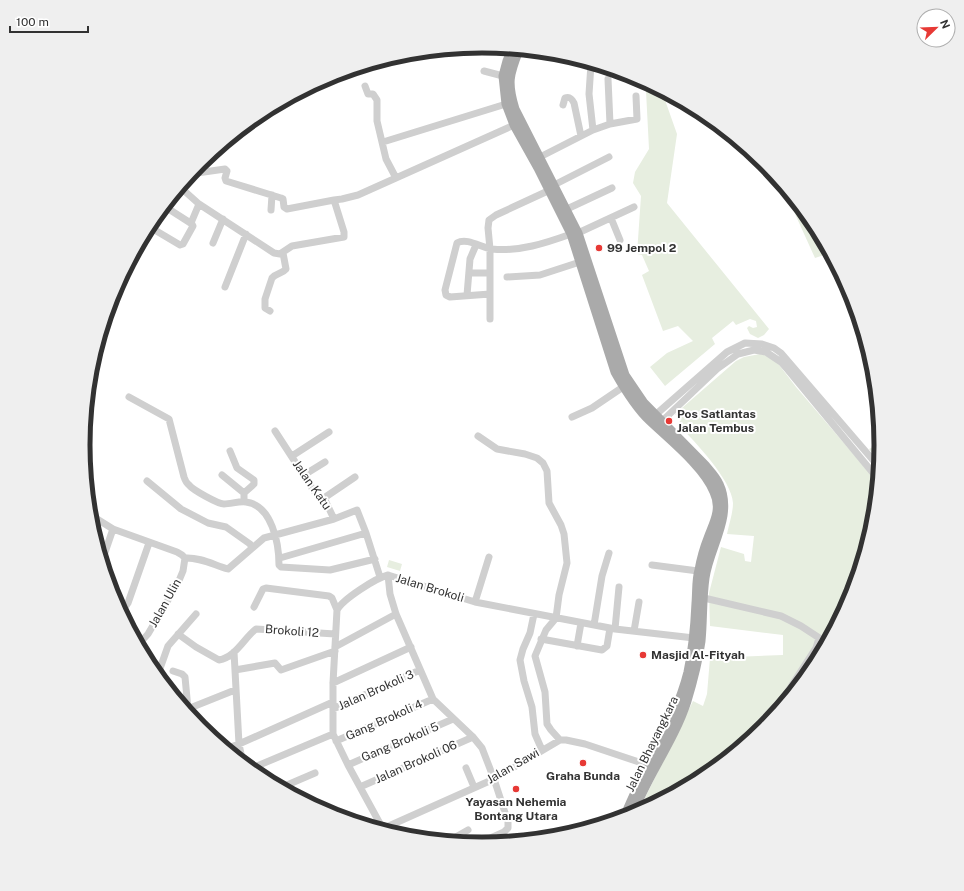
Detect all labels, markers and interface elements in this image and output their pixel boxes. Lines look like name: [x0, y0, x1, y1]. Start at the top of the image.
scale bar: [10, 8, 88, 34]
north arrow: [916, 8, 956, 48]
text: 100 m: [16, 15, 49, 29]
text: N: [938, 18, 952, 30]
place label: 99 Jempol 2: [607, 241, 677, 255]
marker: 99 Jempol 2: [594, 243, 604, 253]
place label: Pos Satlantas Jalan Tembus: [677, 407, 756, 435]
marker: Pos Satlantas Jalan Tembus: [664, 416, 674, 426]
street label: Jalan Katu: [290, 457, 334, 513]
street label: Jalan Brokoli: [394, 571, 466, 605]
street label: Jalan Ulin: [146, 576, 184, 630]
street label: Brokoli 12: [264, 622, 320, 640]
place label: Masjid Al-Fityah: [651, 648, 745, 662]
marker: Masjid Al-Fityah: [638, 650, 648, 660]
street label: Jalan Brokoli 3: [336, 667, 416, 713]
street label: Jalan Bhayangkara: [623, 694, 681, 794]
street label: Gang Brokoli 4: [344, 697, 425, 743]
street label: Gang Brokoli 5: [359, 719, 441, 765]
street label: Jalan Brokoli 06: [373, 738, 459, 786]
street label: Jalan Sawi: [484, 745, 542, 787]
marker: Graha Bunda: [578, 758, 588, 768]
place label: Graha Bunda: [546, 769, 620, 783]
marker: Yayasan Nehemia Bontang Utara: [511, 784, 521, 794]
place label: Yayasan Nehemia Bontang Utara: [466, 795, 567, 823]

